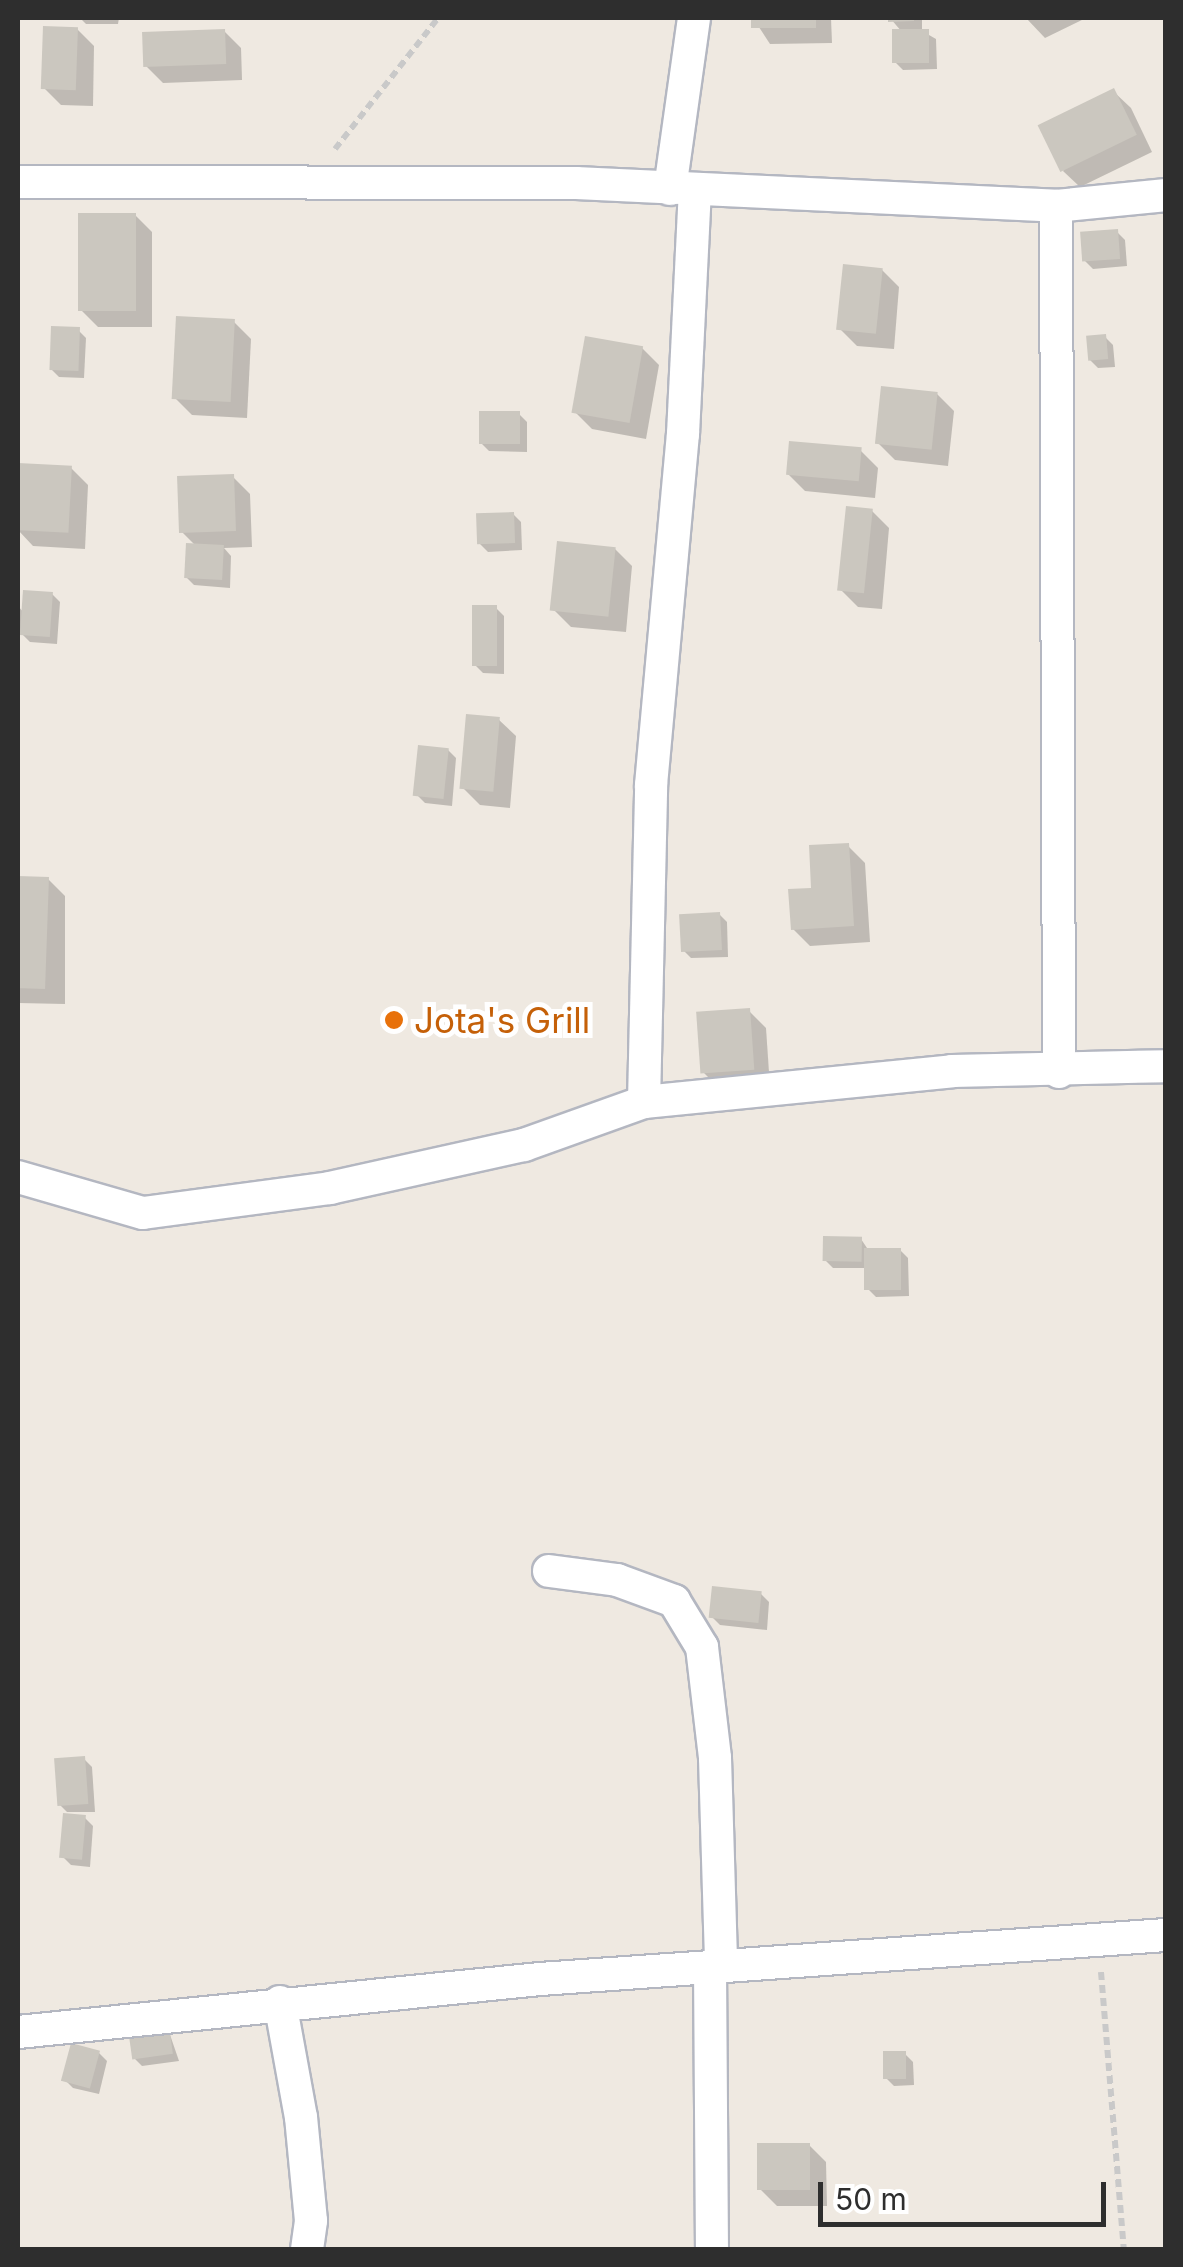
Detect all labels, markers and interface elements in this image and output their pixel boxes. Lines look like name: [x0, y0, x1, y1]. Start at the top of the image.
place label: Jota's Grill: [414, 999, 590, 1041]
marker: Jota's Grill: [383, 1009, 405, 1031]
scale bar: [823, 2162, 1110, 2224]
text: 50 m: [835, 2181, 907, 2217]

